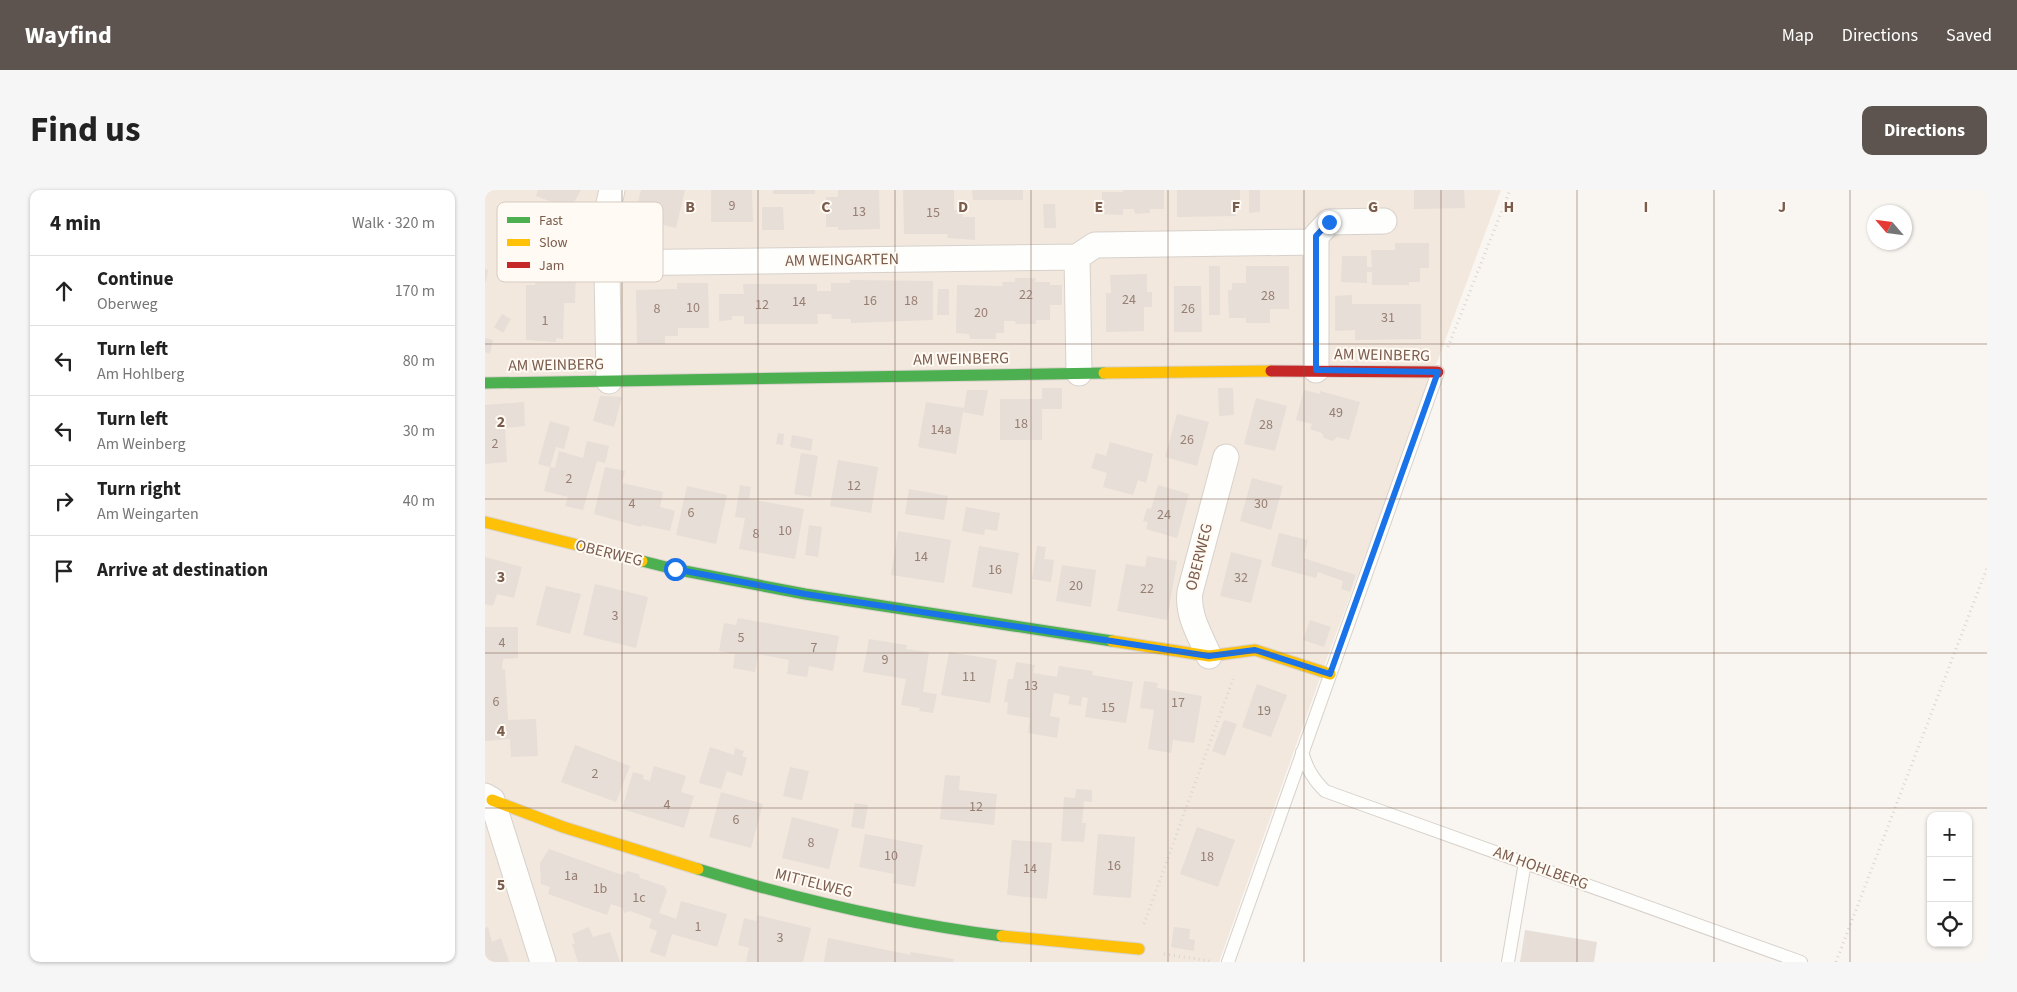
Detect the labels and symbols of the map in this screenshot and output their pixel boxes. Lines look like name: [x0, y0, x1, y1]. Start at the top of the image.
text: B: [685, 196, 695, 218]
house number: 9: [729, 196, 736, 216]
text: C: [821, 196, 831, 218]
text: D: [958, 196, 968, 218]
text: E: [1095, 196, 1103, 218]
text: F: [1232, 196, 1240, 218]
text: G: [1368, 196, 1378, 218]
text: H: [1504, 196, 1514, 218]
text: I: [1644, 196, 1648, 218]
text: J: [1778, 196, 1786, 218]
legend: [497, 202, 663, 282]
house number: 13: [852, 202, 866, 222]
house number: 15: [926, 203, 940, 223]
north arrow: [1867, 205, 1912, 250]
text: Fast: [539, 211, 563, 231]
route end: [1318, 211, 1341, 234]
text: Slow: [539, 233, 568, 253]
street label: AM WEINGARTEN: [785, 248, 899, 272]
text: Jam: [539, 256, 564, 276]
house number: 22: [1019, 285, 1033, 305]
house number: 28: [1261, 286, 1275, 306]
house number: 24: [1122, 290, 1136, 310]
house number: 16: [863, 291, 877, 311]
house number: 18: [904, 291, 918, 311]
house number: 14: [792, 292, 806, 312]
house number: 12: [755, 295, 769, 315]
house number: 10: [686, 298, 700, 318]
house number: 8: [654, 299, 661, 319]
house number: 26: [1181, 299, 1195, 319]
house number: 20: [974, 303, 988, 323]
house number: 31: [1381, 308, 1395, 328]
house number: 1: [542, 311, 549, 331]
street label: AM WEINBERG: [1334, 343, 1430, 367]
street label: AM WEINBERG: [913, 347, 1009, 371]
street label: AM WEINBERG: [508, 353, 604, 377]
house number: 49: [1329, 403, 1343, 423]
text: 2: [497, 411, 505, 433]
house number: 18: [1014, 414, 1028, 434]
house number: 28: [1259, 415, 1273, 435]
house number: 14a: [931, 420, 951, 440]
house number: 26: [1180, 430, 1194, 450]
house number: 2: [492, 434, 499, 454]
house number: 2: [566, 469, 573, 489]
house number: 12: [847, 476, 861, 496]
house number: 4: [629, 494, 636, 514]
house number: 30: [1254, 494, 1268, 514]
house number: 6: [688, 503, 695, 523]
house number: 24: [1157, 505, 1171, 525]
house number: 10: [778, 521, 792, 541]
street label: OBERWEG: [1180, 521, 1218, 593]
house number: 8: [753, 524, 760, 544]
street label: OBERWEG: [573, 534, 645, 572]
house number: 14: [914, 547, 928, 567]
route start: [664, 558, 687, 581]
house number: 16: [988, 560, 1002, 580]
text: 3: [497, 566, 505, 588]
house number: 32: [1234, 568, 1248, 588]
house number: 20: [1069, 576, 1083, 596]
house number: 22: [1140, 579, 1154, 599]
house number: 3: [612, 606, 619, 626]
house number: 5: [738, 628, 745, 648]
house number: 4: [499, 633, 506, 653]
house number: 7: [811, 638, 818, 658]
house number: 9: [882, 650, 889, 670]
house number: 11: [962, 667, 976, 687]
house number: 13: [1024, 676, 1038, 696]
house number: 6: [493, 692, 500, 712]
house number: 17: [1171, 693, 1185, 713]
house number: 15: [1101, 698, 1115, 718]
house number: 19: [1257, 701, 1271, 721]
text: 4: [497, 720, 506, 742]
house number: 2: [592, 764, 599, 784]
house number: 4: [664, 795, 671, 815]
house number: 12: [969, 797, 983, 817]
house number: 6: [733, 810, 740, 830]
house number: 8: [808, 833, 815, 853]
street label: AM HOHLBERG: [1490, 841, 1592, 895]
house number: 10: [884, 846, 898, 866]
house number: 18: [1200, 847, 1214, 867]
house number: 16: [1107, 856, 1121, 876]
house number: 14: [1023, 859, 1037, 879]
street label: MITTELWEG: [773, 863, 855, 903]
house number: 1a: [564, 866, 578, 886]
text: 5: [497, 874, 505, 896]
house number: 1b: [593, 879, 608, 899]
house number: 1c: [632, 888, 646, 908]
house number: 1: [695, 917, 702, 937]
house number: 3: [777, 928, 784, 948]

